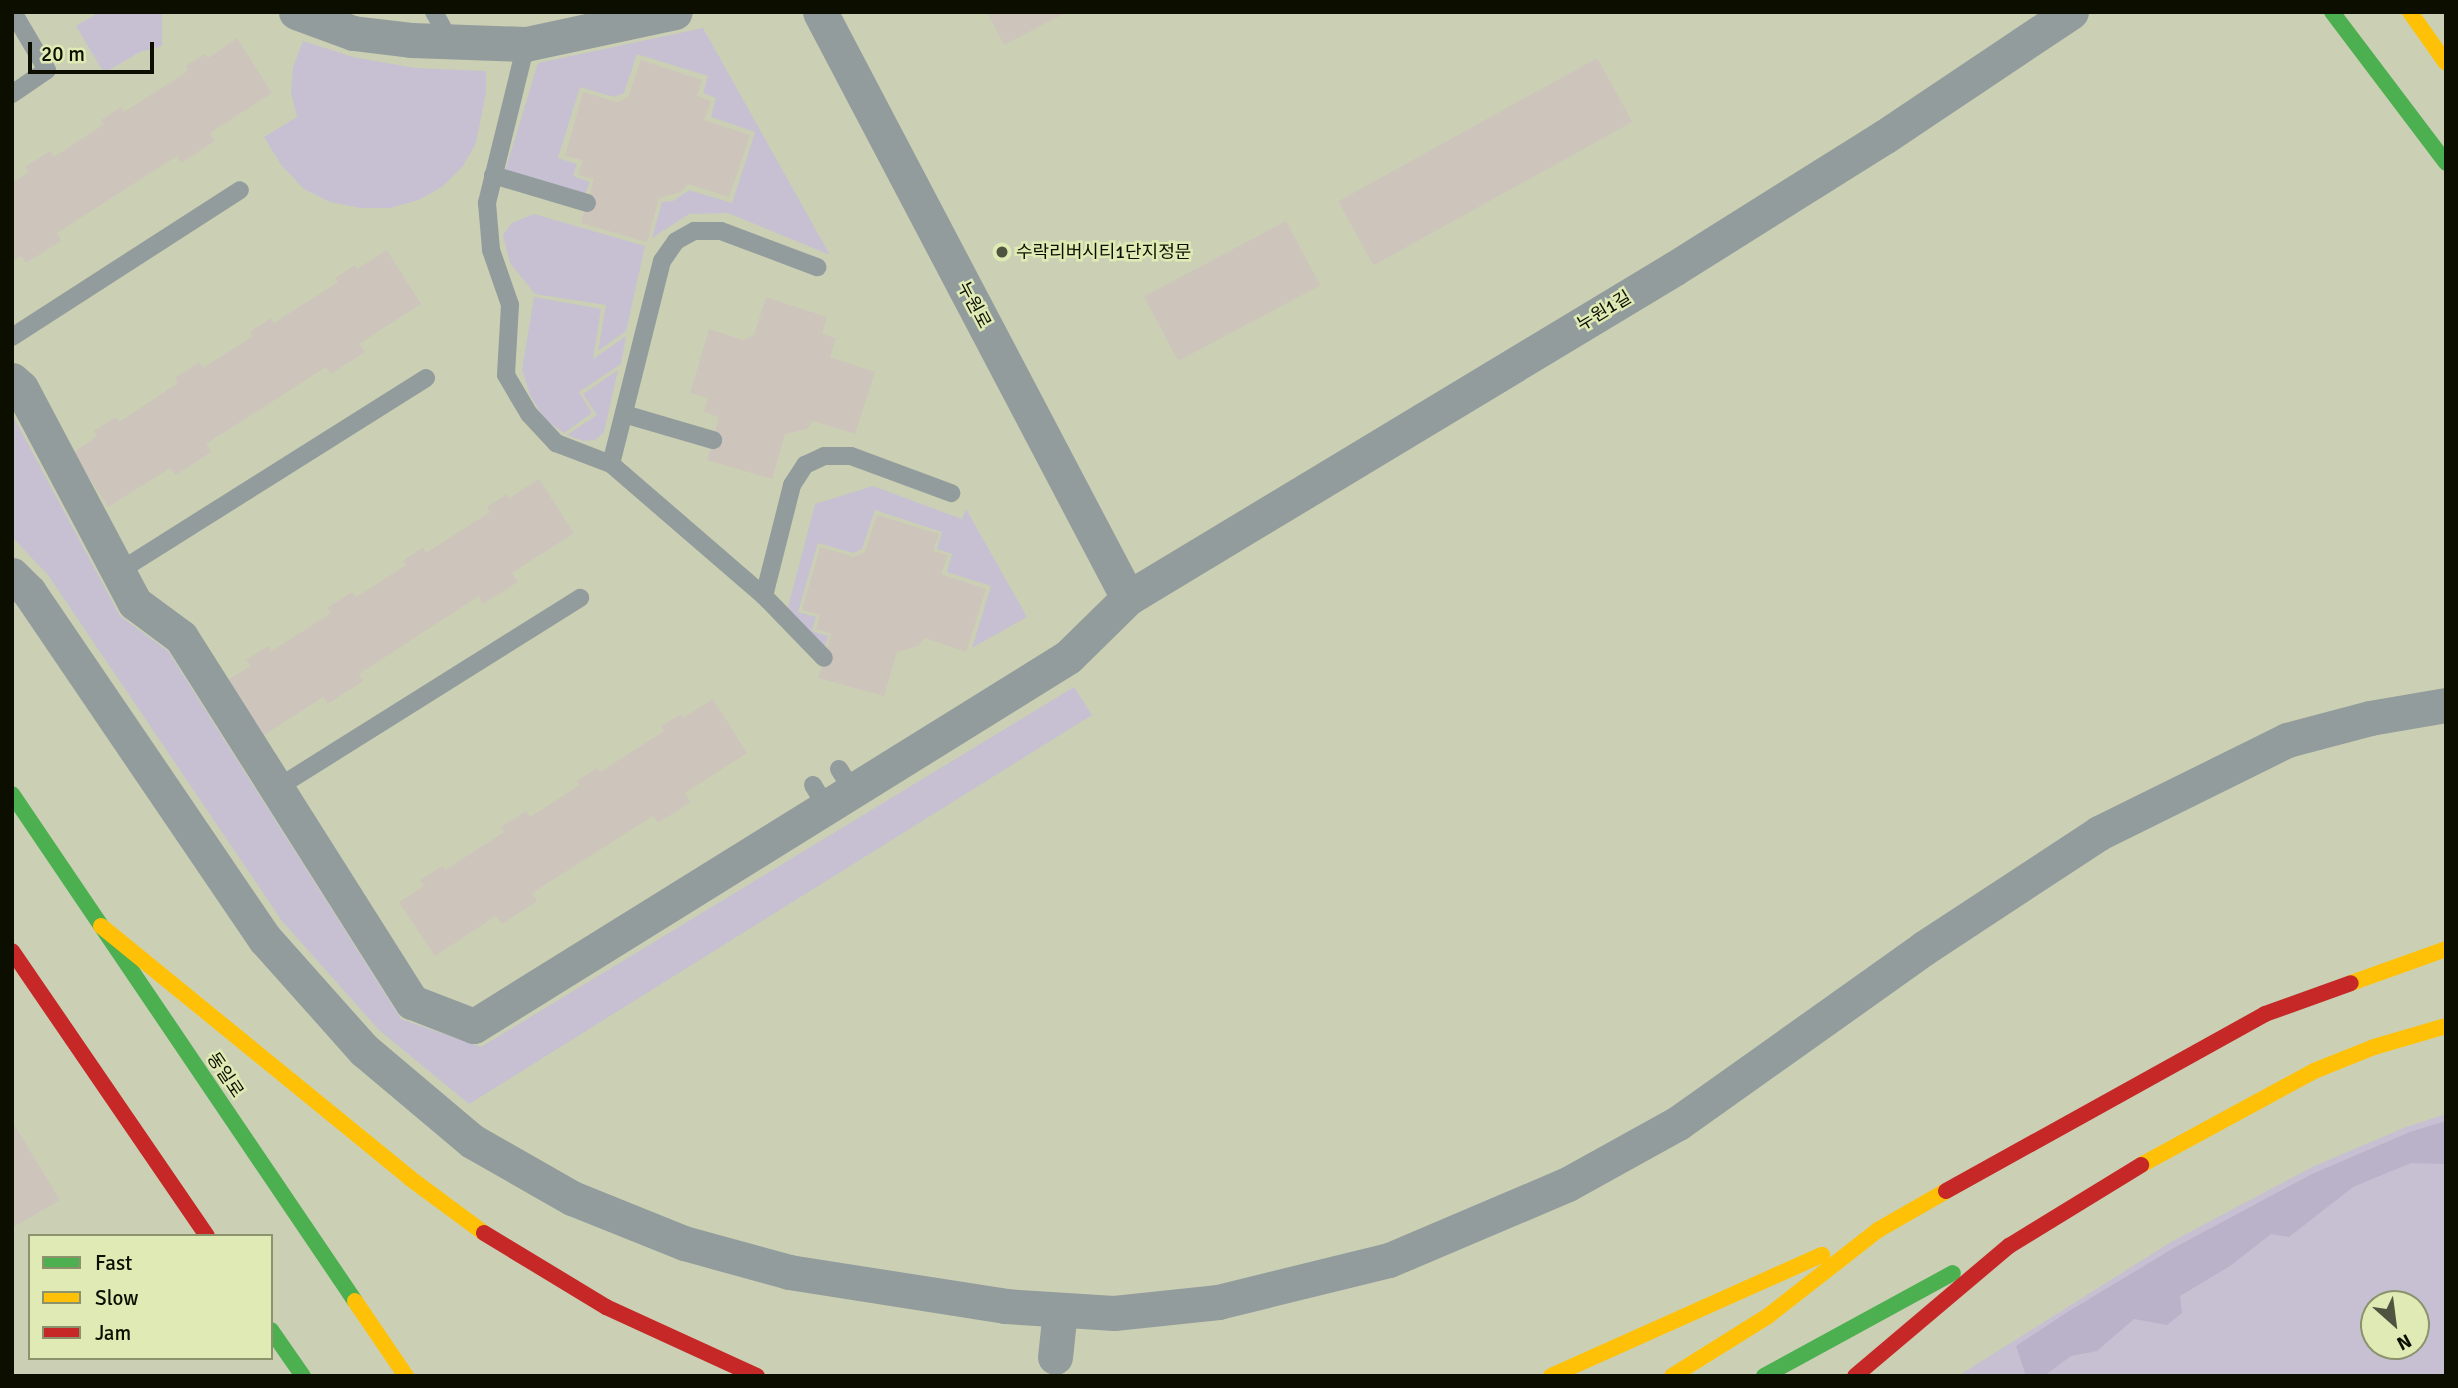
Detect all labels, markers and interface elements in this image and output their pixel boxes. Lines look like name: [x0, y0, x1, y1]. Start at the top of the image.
scale bar: [32, 28, 158, 72]
text: 20 m: [41, 41, 85, 67]
place label: 수락리버시티1단지정문: [1016, 241, 1191, 263]
marker: 수락리버시티1단지정문: [994, 244, 1010, 260]
street label: 누원로: [953, 278, 995, 332]
street label: 누원1길: [1573, 286, 1635, 336]
street label: 동일로: [202, 1048, 248, 1102]
legend: [28, 1234, 273, 1360]
text: Fast: [95, 1250, 132, 1276]
text: Slow: [95, 1285, 139, 1311]
north arrow: [2360, 1290, 2430, 1360]
text: Jam: [95, 1320, 131, 1346]
text: N: [2392, 1328, 2415, 1355]

